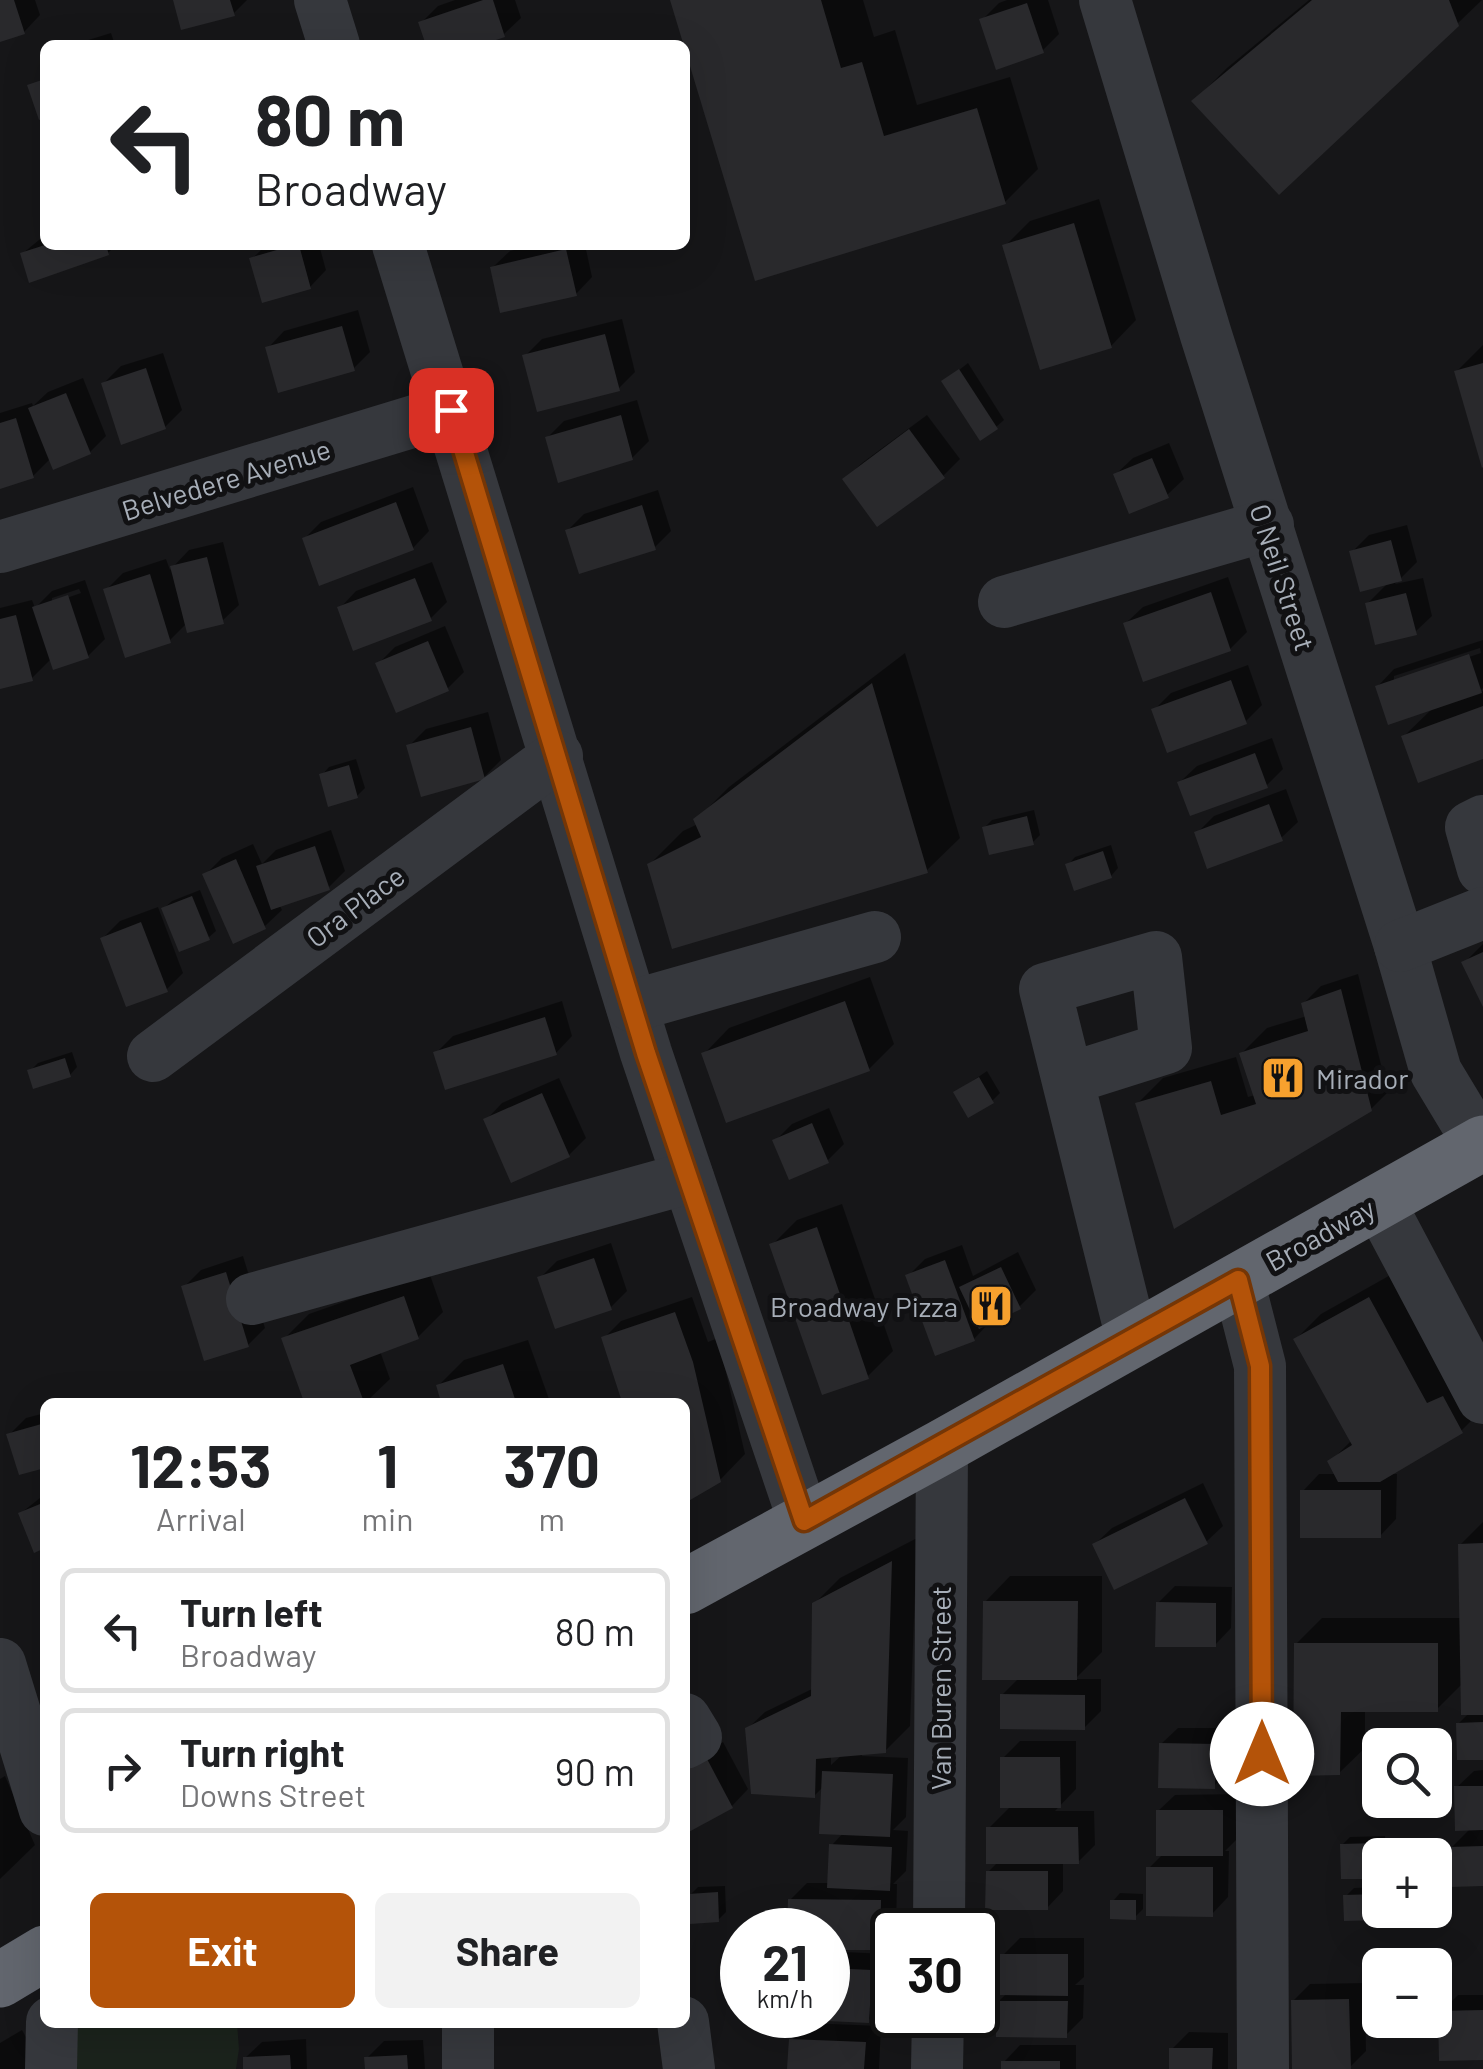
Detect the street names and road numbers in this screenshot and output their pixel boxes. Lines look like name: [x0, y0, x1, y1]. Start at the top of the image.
street label: Belvedere Avenue: [118, 431, 334, 527]
street label: O Neil Street: [1243, 499, 1323, 655]
street label: Ora Place: [299, 858, 411, 954]
street label: Broadway: [1260, 1190, 1381, 1278]
street label: Van Buren Street: [923, 1586, 957, 1790]

